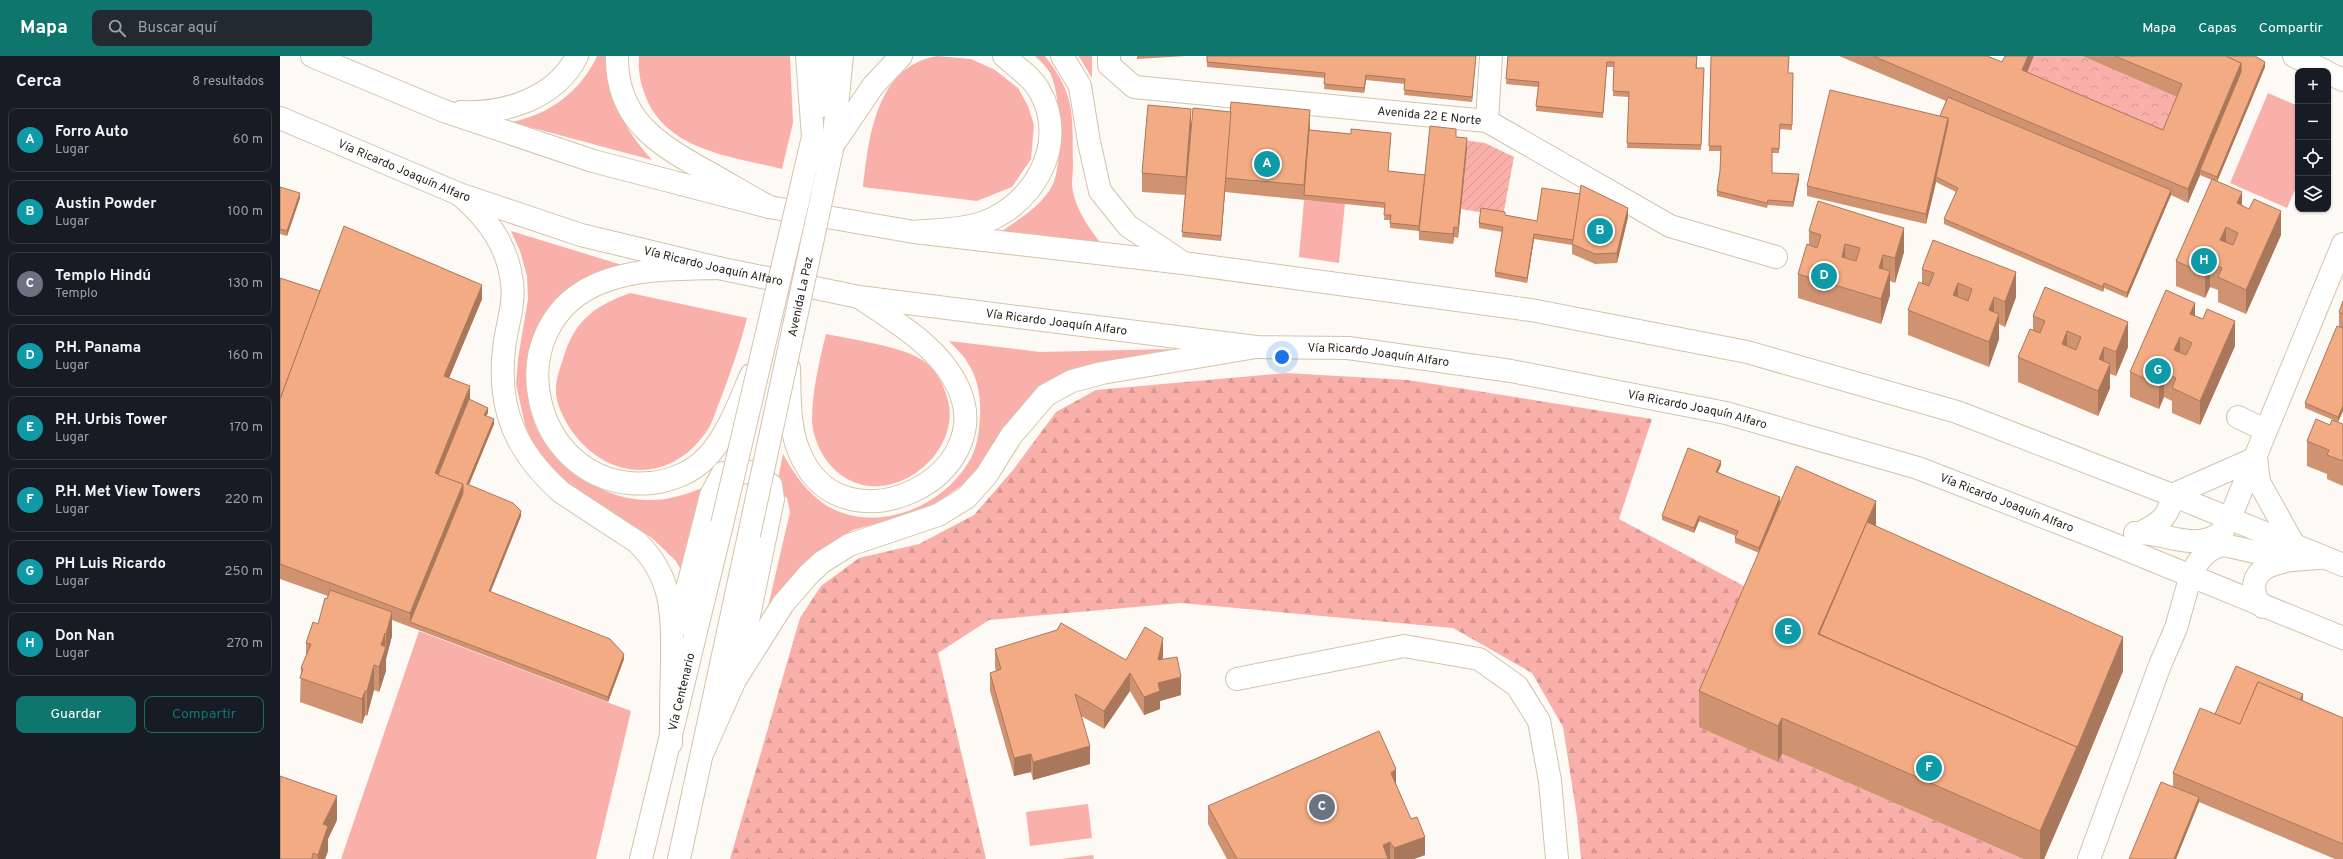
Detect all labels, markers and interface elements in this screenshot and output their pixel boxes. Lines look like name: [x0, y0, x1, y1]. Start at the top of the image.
search box: [92, 10, 372, 46]
text: Mapa: [20, 16, 68, 40]
icon: search: [106, 17, 128, 39]
text: Buscar aquí: [138, 19, 217, 38]
text: Mapa: [2142, 20, 2176, 37]
text: Capas: [2198, 20, 2237, 37]
text: Compartir: [2259, 20, 2323, 37]
map controls: [2295, 68, 2331, 212]
button: +: [2295, 68, 2331, 104]
text: Cerca: [16, 71, 62, 93]
text: 8 resultados: [192, 74, 264, 90]
street label: Avenida 22 E Norte: [1376, 103, 1482, 129]
button: −: [2295, 104, 2331, 140]
text: Forro Auto: [55, 123, 128, 142]
text: A: [25, 132, 35, 148]
text: 60 m: [233, 132, 263, 148]
street label: Vía Ricardo Joaquín Alfaro: [335, 136, 473, 206]
button: locate: [2295, 140, 2331, 176]
text: Lugar: [55, 142, 89, 158]
pin: A: [1254, 149, 1280, 179]
button: layers: [2295, 176, 2331, 212]
text: Austin Powder: [55, 195, 157, 214]
text: B: [26, 204, 34, 220]
text: 100 m: [227, 204, 263, 220]
text: Lugar: [55, 214, 89, 230]
pin: B: [1587, 216, 1613, 246]
street label: Vía Ricardo Joaquín Alfaro: [642, 243, 785, 290]
pin: H: [2191, 246, 2217, 276]
street label: Avenida La Paz: [785, 255, 818, 338]
pin: D: [1811, 261, 1837, 291]
text: Templo Hindú: [55, 267, 151, 286]
text: C: [26, 276, 34, 292]
text: 130 m: [228, 276, 263, 292]
text: Templo: [55, 286, 98, 302]
street label: Vía Ricardo Joaquín Alfaro: [985, 306, 1128, 340]
text: P.H. Panama: [55, 339, 141, 358]
street label: Vía Ricardo Joaquín Alfaro: [1307, 341, 1450, 371]
your location: [1272, 347, 1292, 367]
text: D: [25, 348, 35, 364]
text: 160 m: [228, 348, 263, 364]
pin: G: [2145, 356, 2171, 386]
text: Lugar: [55, 358, 89, 374]
street label: Vía Ricardo Joaquín Alfaro: [1626, 387, 1769, 433]
text: P.H. Urbis Tower: [55, 411, 167, 430]
text: E: [26, 420, 34, 436]
text: 170 m: [229, 420, 263, 436]
text: Lugar: [55, 430, 89, 446]
street label: Vía Ricardo Joaquín Alfaro: [1937, 470, 2076, 537]
text: P.H. Met View Towers: [55, 483, 201, 502]
text: F: [26, 492, 34, 508]
text: 220 m: [225, 492, 263, 508]
text: Lugar: [55, 502, 89, 518]
text: PH Luis Ricardo: [55, 555, 166, 574]
text: G: [26, 564, 34, 580]
text: 250 m: [225, 564, 263, 580]
text: Lugar: [55, 574, 89, 590]
pin: E: [1775, 616, 1801, 646]
text: Don Nan: [55, 627, 115, 646]
text: H: [25, 636, 35, 652]
text: 270 m: [226, 636, 263, 652]
text: Lugar: [55, 646, 89, 662]
street label: Vía Centenario: [665, 651, 700, 733]
button: Guardar: [16, 696, 136, 733]
button: Compartir: [144, 696, 264, 733]
pin: F: [1916, 753, 1942, 783]
pin: C: [1309, 792, 1335, 822]

